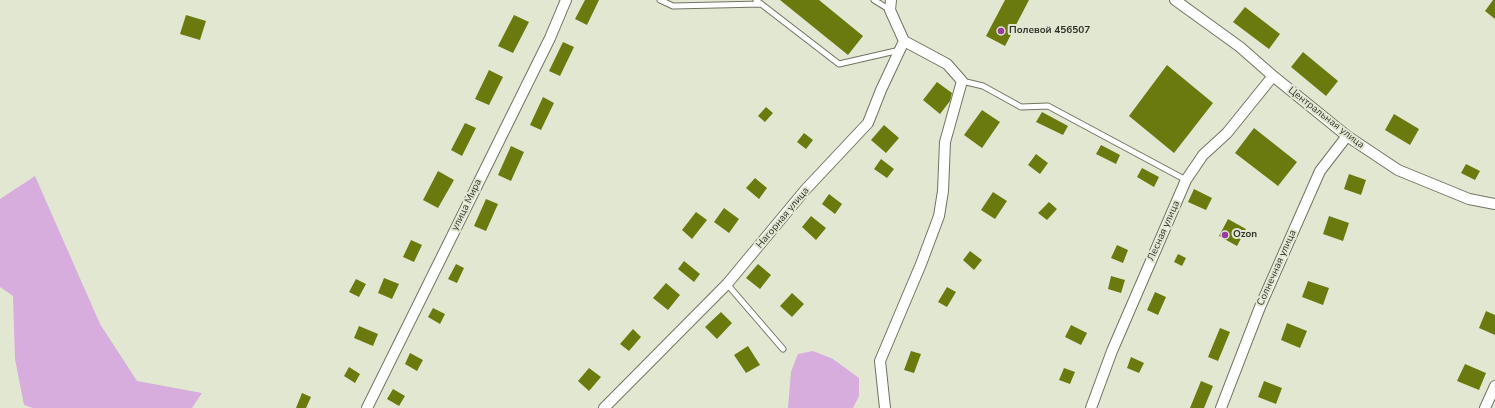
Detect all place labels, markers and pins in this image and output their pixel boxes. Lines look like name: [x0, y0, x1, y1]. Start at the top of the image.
place label: Полевой 456507: [1009, 25, 1090, 37]
marker: Полевой 456507: [996, 26, 1006, 36]
place label: Ozon: [1233, 229, 1257, 241]
marker: Ozon: [1220, 230, 1230, 240]

